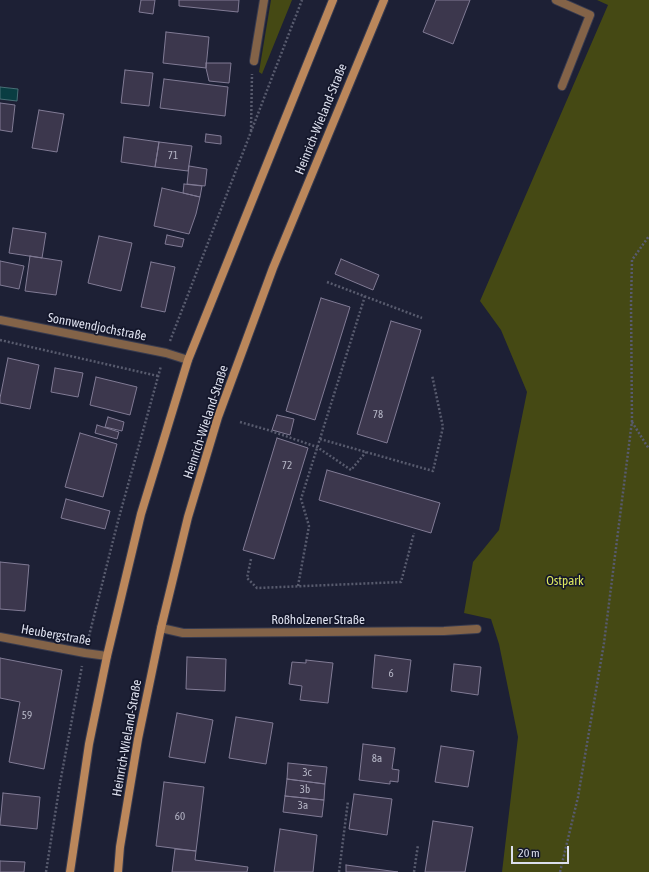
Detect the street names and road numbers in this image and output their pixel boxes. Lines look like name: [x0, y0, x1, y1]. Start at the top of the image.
street label: Heinrich-Wieland-Straße: [292, 61, 350, 177]
street label: Sonnwendjochstraße: [46, 310, 148, 344]
street label: Heinrich-Wieland-Straße: [180, 363, 232, 481]
street label: Roßholzener Straße: [271, 612, 365, 628]
street label: Heubergstraße: [20, 621, 92, 649]
street label: Heinrich-Wieland-Straße: [109, 678, 145, 798]

